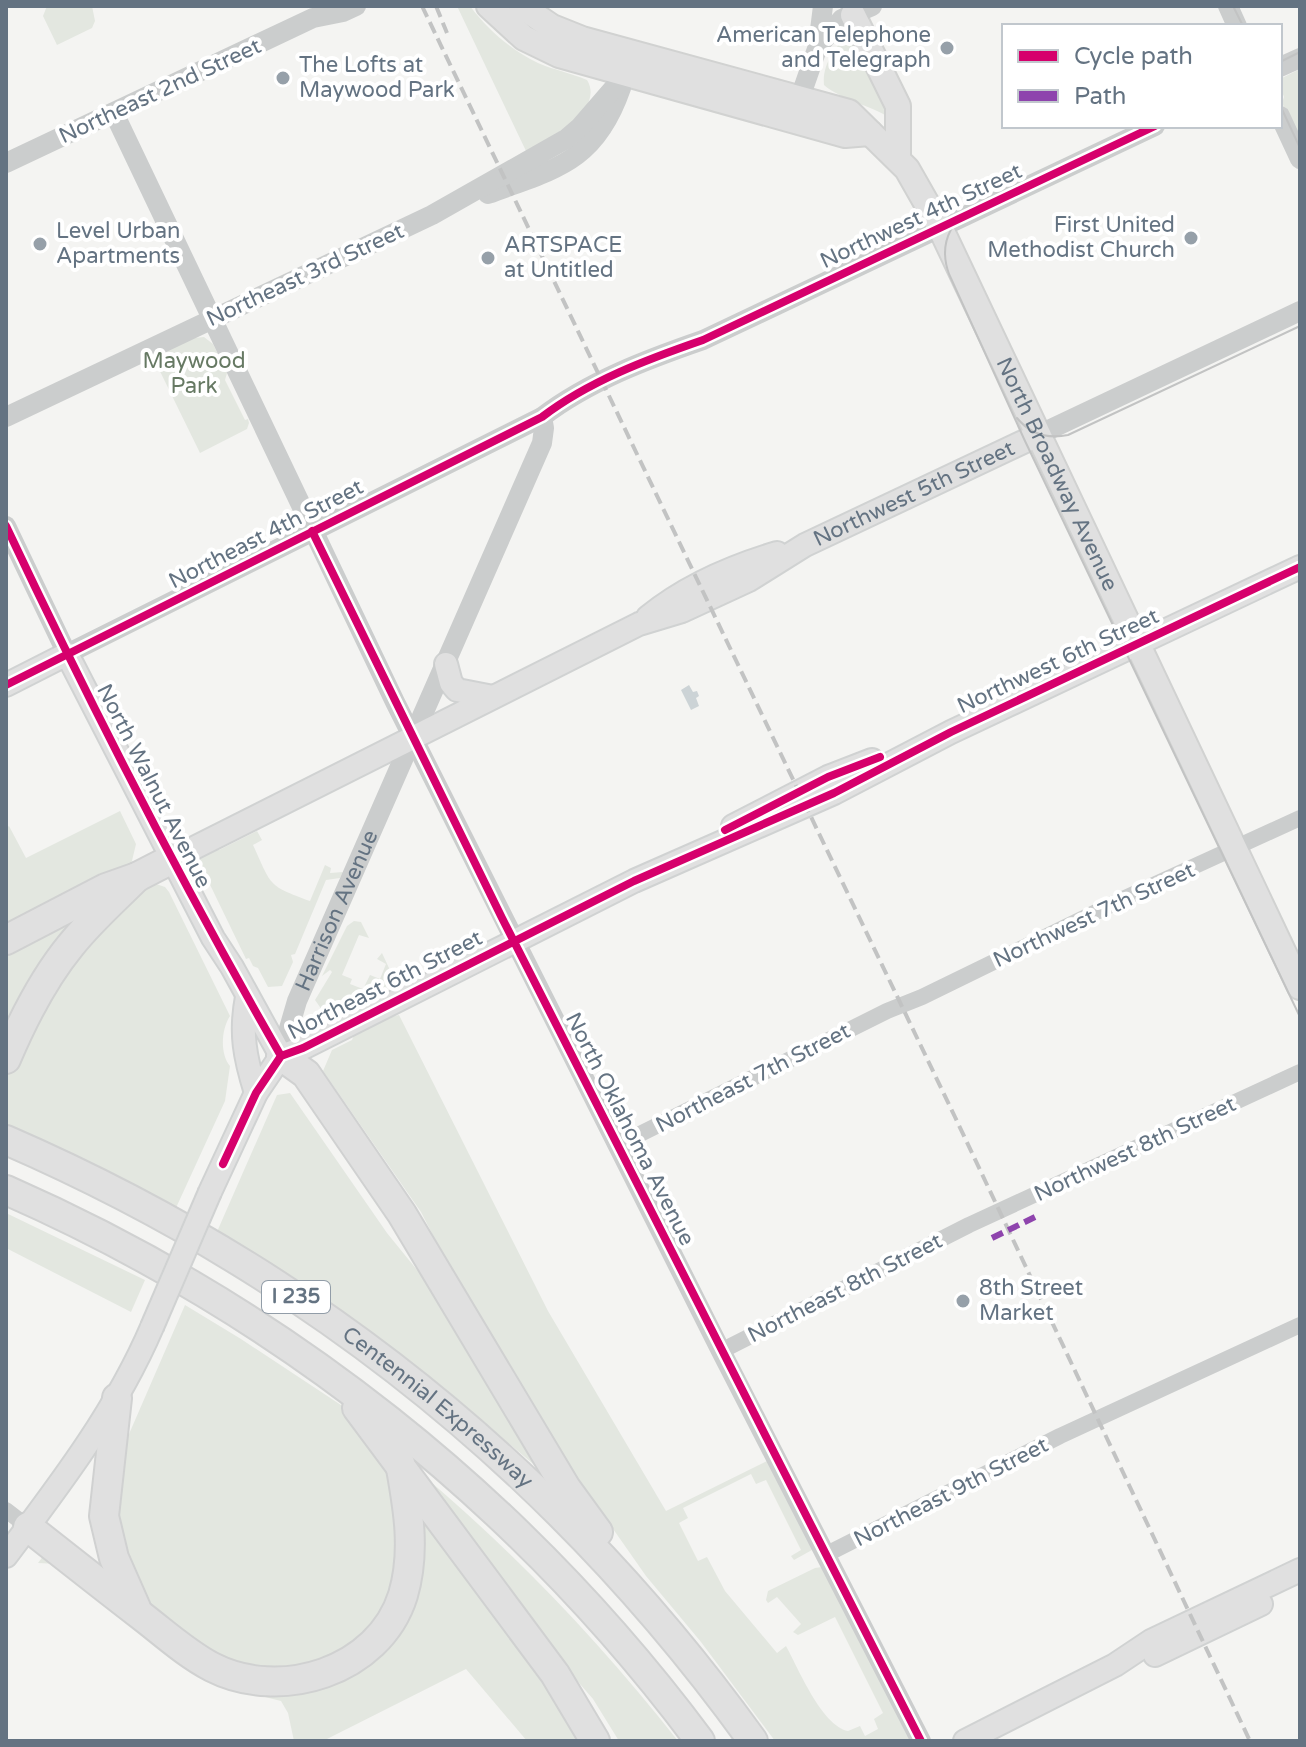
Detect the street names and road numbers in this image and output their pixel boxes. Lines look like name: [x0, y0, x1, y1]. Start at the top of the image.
street label: Northeast 2nd Street: [55, 33, 265, 149]
street label: Northwest 4th Street: [816, 158, 1026, 274]
street label: Northeast 3rd Street: [202, 218, 408, 332]
street label: North Broadway Avenue: [991, 353, 1123, 595]
street label: Northwest 5th Street: [809, 435, 1019, 552]
street label: Northeast 4th Street: [164, 474, 368, 594]
street label: Northwest 6th Street: [953, 603, 1163, 719]
street label: North Walnut Avenue: [91, 680, 217, 892]
street label: Harrison Avenue: [290, 826, 383, 995]
street label: Northwest 7th Street: [989, 857, 1199, 973]
street label: Northeast 6th Street: [283, 925, 487, 1045]
street label: North Oklahoma Avenue: [560, 1008, 700, 1250]
street label: Northeast 7th Street: [651, 1018, 855, 1138]
street label: Northwest 8th Street: [1030, 1091, 1240, 1207]
street label: Northeast 8th Street: [743, 1228, 947, 1348]
road number: I 235: [262, 1281, 330, 1313]
street label: Centennial Expressway: [337, 1321, 539, 1494]
street label: Northeast 9th Street: [849, 1432, 1053, 1552]

